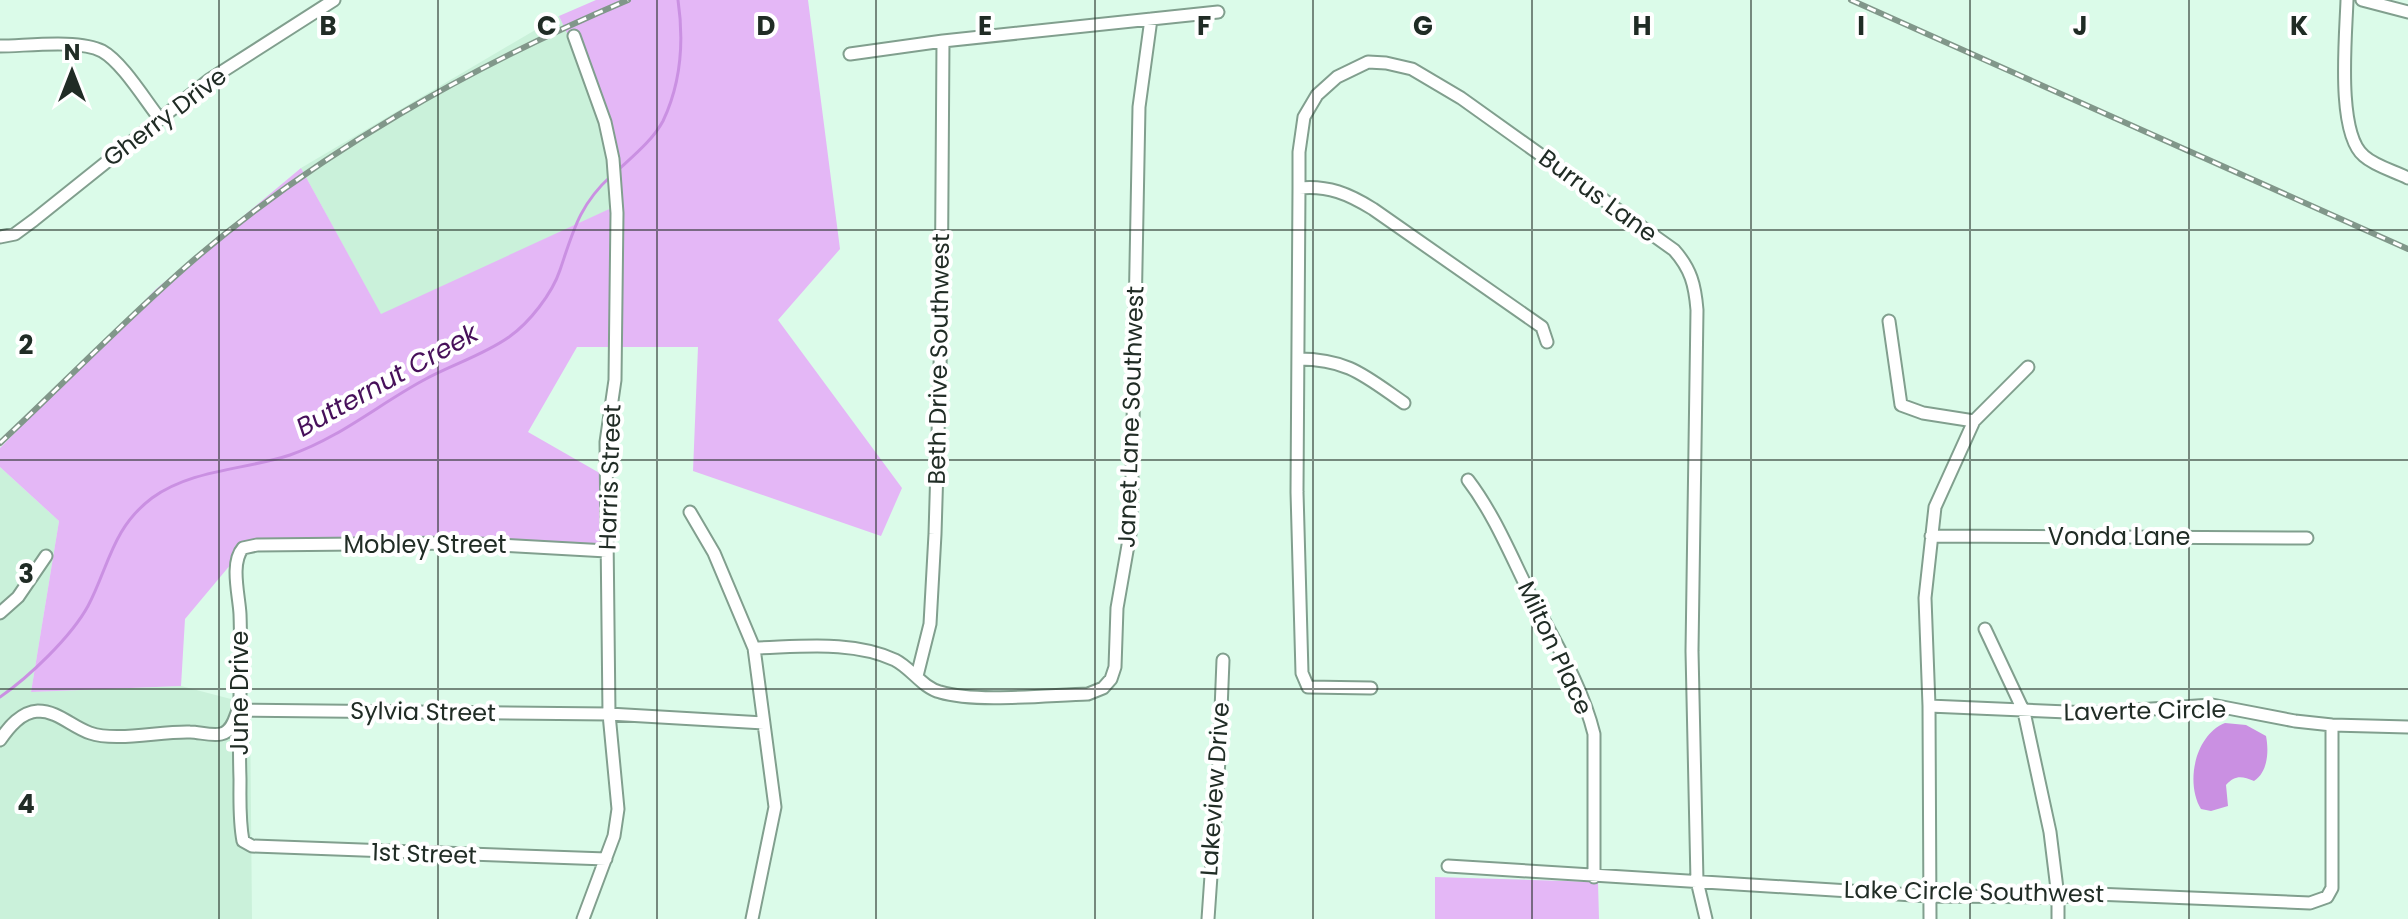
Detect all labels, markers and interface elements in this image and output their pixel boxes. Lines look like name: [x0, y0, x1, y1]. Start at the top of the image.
text: B: [319, 8, 337, 44]
text: C: [537, 8, 557, 44]
text: D: [757, 8, 776, 44]
text: E: [978, 8, 992, 44]
text: F: [1197, 8, 1211, 44]
text: G: [1413, 8, 1433, 44]
text: H: [1632, 8, 1652, 44]
text: I: [1857, 8, 1865, 44]
text: J: [2072, 8, 2088, 44]
text: K: [2290, 8, 2308, 44]
north arrow: [32, 32, 112, 112]
text: N: [64, 37, 80, 68]
street label: Gherry Drive: [96, 59, 233, 174]
street label: Burrus Lane: [1532, 141, 1664, 250]
street label: Beth Drive Southwest: [920, 233, 957, 485]
street label: Janet Lane Southwest: [1109, 285, 1152, 549]
water label: Butternut Creek: [289, 314, 486, 445]
text: 2: [19, 327, 34, 363]
street label: Harris Street: [590, 404, 629, 550]
street label: Vonda Lane: [2048, 520, 2190, 553]
street label: Mobley Street: [343, 528, 507, 561]
text: 3: [18, 556, 34, 592]
street label: Milton Place: [1510, 576, 1601, 720]
street label: June Drive: [223, 631, 256, 755]
street label: Laverte Circle: [2063, 693, 2227, 728]
street label: Sylvia Street: [350, 694, 496, 729]
street label: Lakeview Drive: [1192, 701, 1237, 877]
text: 4: [17, 786, 35, 822]
street label: 1st Street: [371, 835, 477, 872]
street label: Lake Circle Southwest: [1844, 873, 2104, 910]

